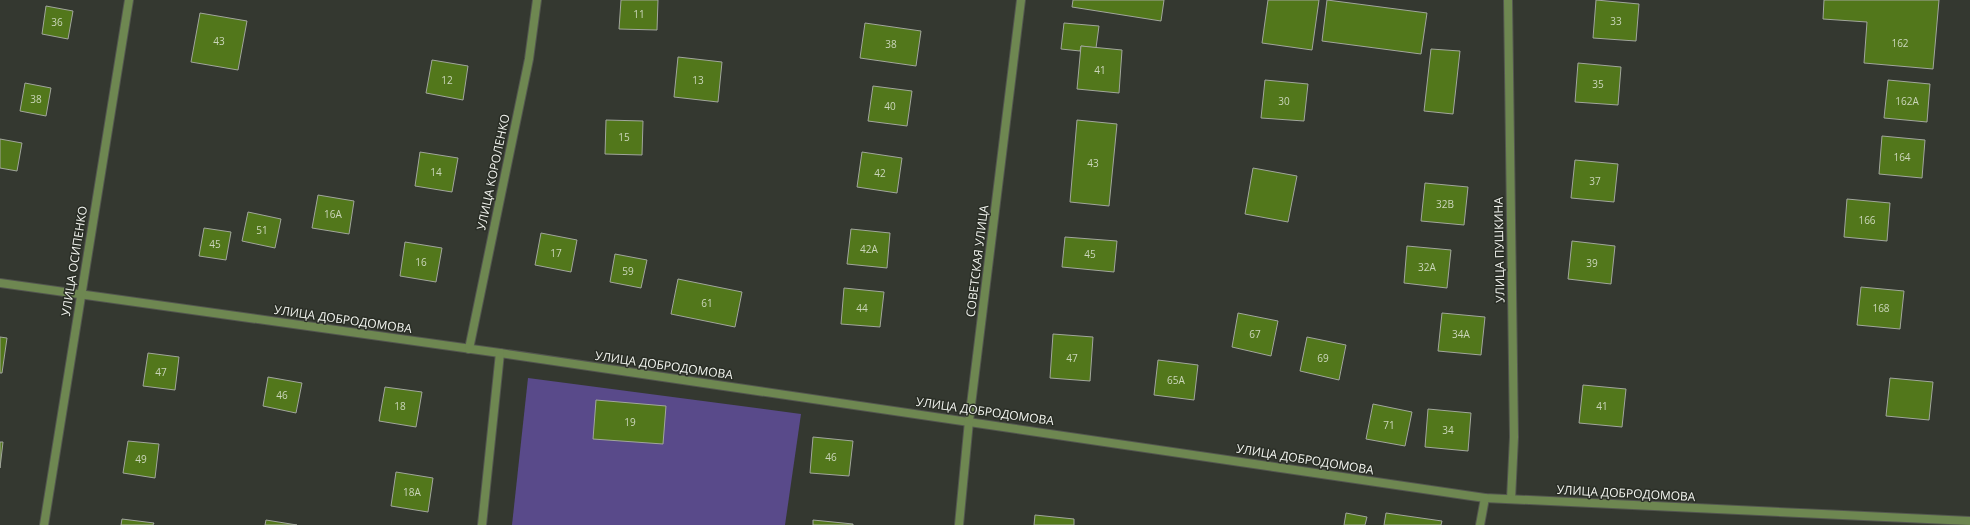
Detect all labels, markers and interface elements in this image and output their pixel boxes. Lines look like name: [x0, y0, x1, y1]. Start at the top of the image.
house number: 11: [633, 7, 645, 21]
house number: 33: [1610, 14, 1622, 28]
house number: 36: [51, 15, 63, 29]
house number: 43: [213, 34, 225, 48]
house number: 162: [1891, 36, 1909, 50]
house number: 38: [885, 37, 897, 51]
house number: 41: [1094, 63, 1106, 77]
house number: 12: [441, 73, 453, 87]
house number: 13: [692, 73, 704, 87]
house number: 35: [1592, 77, 1604, 91]
house number: 38: [30, 92, 42, 106]
house number: 30: [1278, 94, 1290, 108]
house number: 162А: [1895, 94, 1919, 108]
house number: 40: [884, 99, 896, 113]
street label: УЛИЦА КОРОЛЕНКО: [472, 112, 514, 232]
house number: 15: [618, 130, 630, 144]
house number: 164: [1893, 150, 1911, 164]
house number: 43: [1087, 156, 1099, 170]
house number: 14: [430, 165, 442, 179]
house number: 42: [874, 166, 886, 180]
house number: 37: [1589, 174, 1601, 188]
street label: УЛИЦА ПУШКИНА: [1490, 196, 1508, 303]
house number: 32В: [1436, 197, 1454, 211]
street label: СОВЕТСКАЯ УЛИЦА: [962, 204, 992, 318]
street label: УЛИЦА ОСИПЕНКО: [57, 205, 91, 317]
house number: 16А: [324, 207, 343, 221]
house number: 166: [1858, 213, 1876, 227]
house number: 51: [256, 223, 268, 237]
house number: 45: [209, 237, 221, 251]
house number: 42А: [860, 242, 879, 256]
house number: 17: [550, 246, 562, 260]
house number: 45: [1084, 247, 1096, 261]
house number: 16: [415, 255, 427, 269]
house number: 39: [1586, 256, 1598, 270]
house number: 32А: [1418, 260, 1437, 274]
house number: 59: [622, 264, 634, 278]
house number: 61: [701, 296, 713, 310]
street label: УЛИЦА ДОБРОДОМОВА: [273, 301, 413, 337]
house number: 44: [856, 301, 868, 315]
house number: 168: [1872, 301, 1890, 315]
house number: 67: [1249, 327, 1261, 341]
house number: 34А: [1452, 327, 1471, 341]
street label: УЛИЦА ДОБРОДОМОВА: [594, 347, 734, 383]
house number: 47: [1066, 351, 1078, 365]
house number: 69: [1317, 351, 1329, 365]
house number: 47: [155, 365, 167, 379]
house number: 65А: [1167, 373, 1186, 387]
house number: 46: [276, 388, 288, 402]
street label: УЛИЦА ДОБРОДОМОВА: [915, 393, 1055, 429]
house number: 18: [394, 399, 406, 413]
house number: 41: [1596, 399, 1608, 413]
house number: 19: [624, 415, 636, 429]
house number: 71: [1383, 418, 1395, 432]
house number: 34: [1442, 423, 1454, 437]
street label: УЛИЦА ДОБРОДОМОВА: [1235, 440, 1375, 478]
house number: 46: [825, 450, 837, 464]
house number: 49: [135, 452, 147, 466]
street label: УЛИЦА ДОБРОДОМОВА: [1556, 481, 1696, 505]
house number: 18А: [403, 485, 422, 499]

